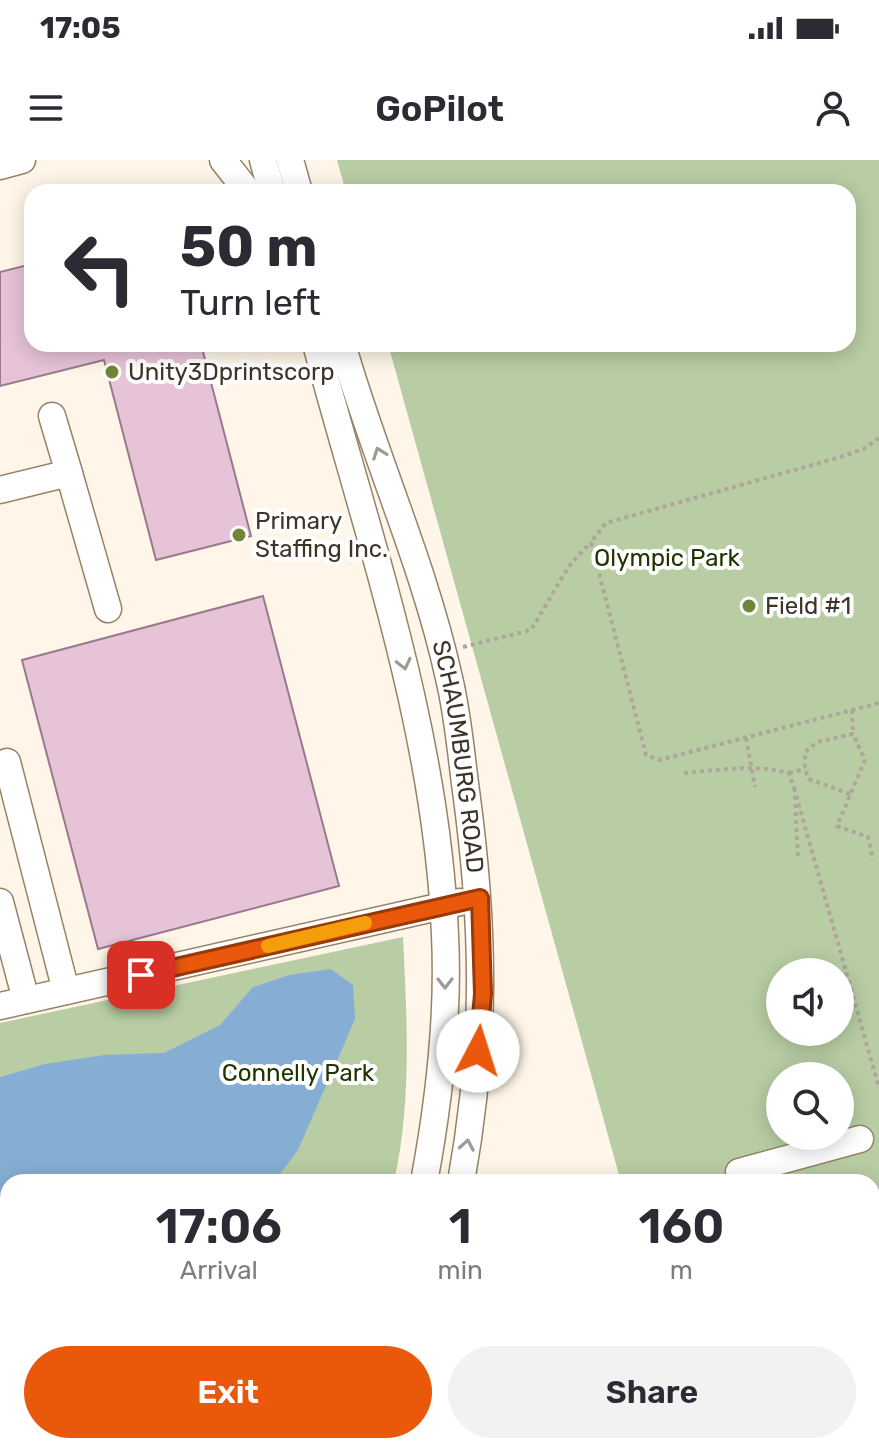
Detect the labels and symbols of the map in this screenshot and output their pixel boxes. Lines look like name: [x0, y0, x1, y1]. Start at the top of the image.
place label: Unity3Dprintscorp: [128, 358, 334, 386]
marker: Unity3Dprintscorp: [103, 363, 121, 381]
one-way arrow: [372, 447, 388, 461]
place label: Primary Staffing Inc.: [255, 507, 388, 563]
marker: Primary Staffing Inc.: [230, 526, 248, 544]
park label: Olympic Park: [594, 544, 741, 572]
place label: Field #1: [765, 592, 851, 620]
marker: Field #1: [740, 597, 758, 615]
street label: SCHAUMBURG ROAD: [426, 637, 489, 874]
one-way arrow: [395, 657, 412, 670]
pin: [107, 941, 175, 1009]
one-way arrow: [436, 977, 454, 990]
position arrow: [436, 1009, 520, 1093]
park label: Connelly Park: [222, 1059, 375, 1087]
one-way arrow: [458, 1138, 475, 1152]

